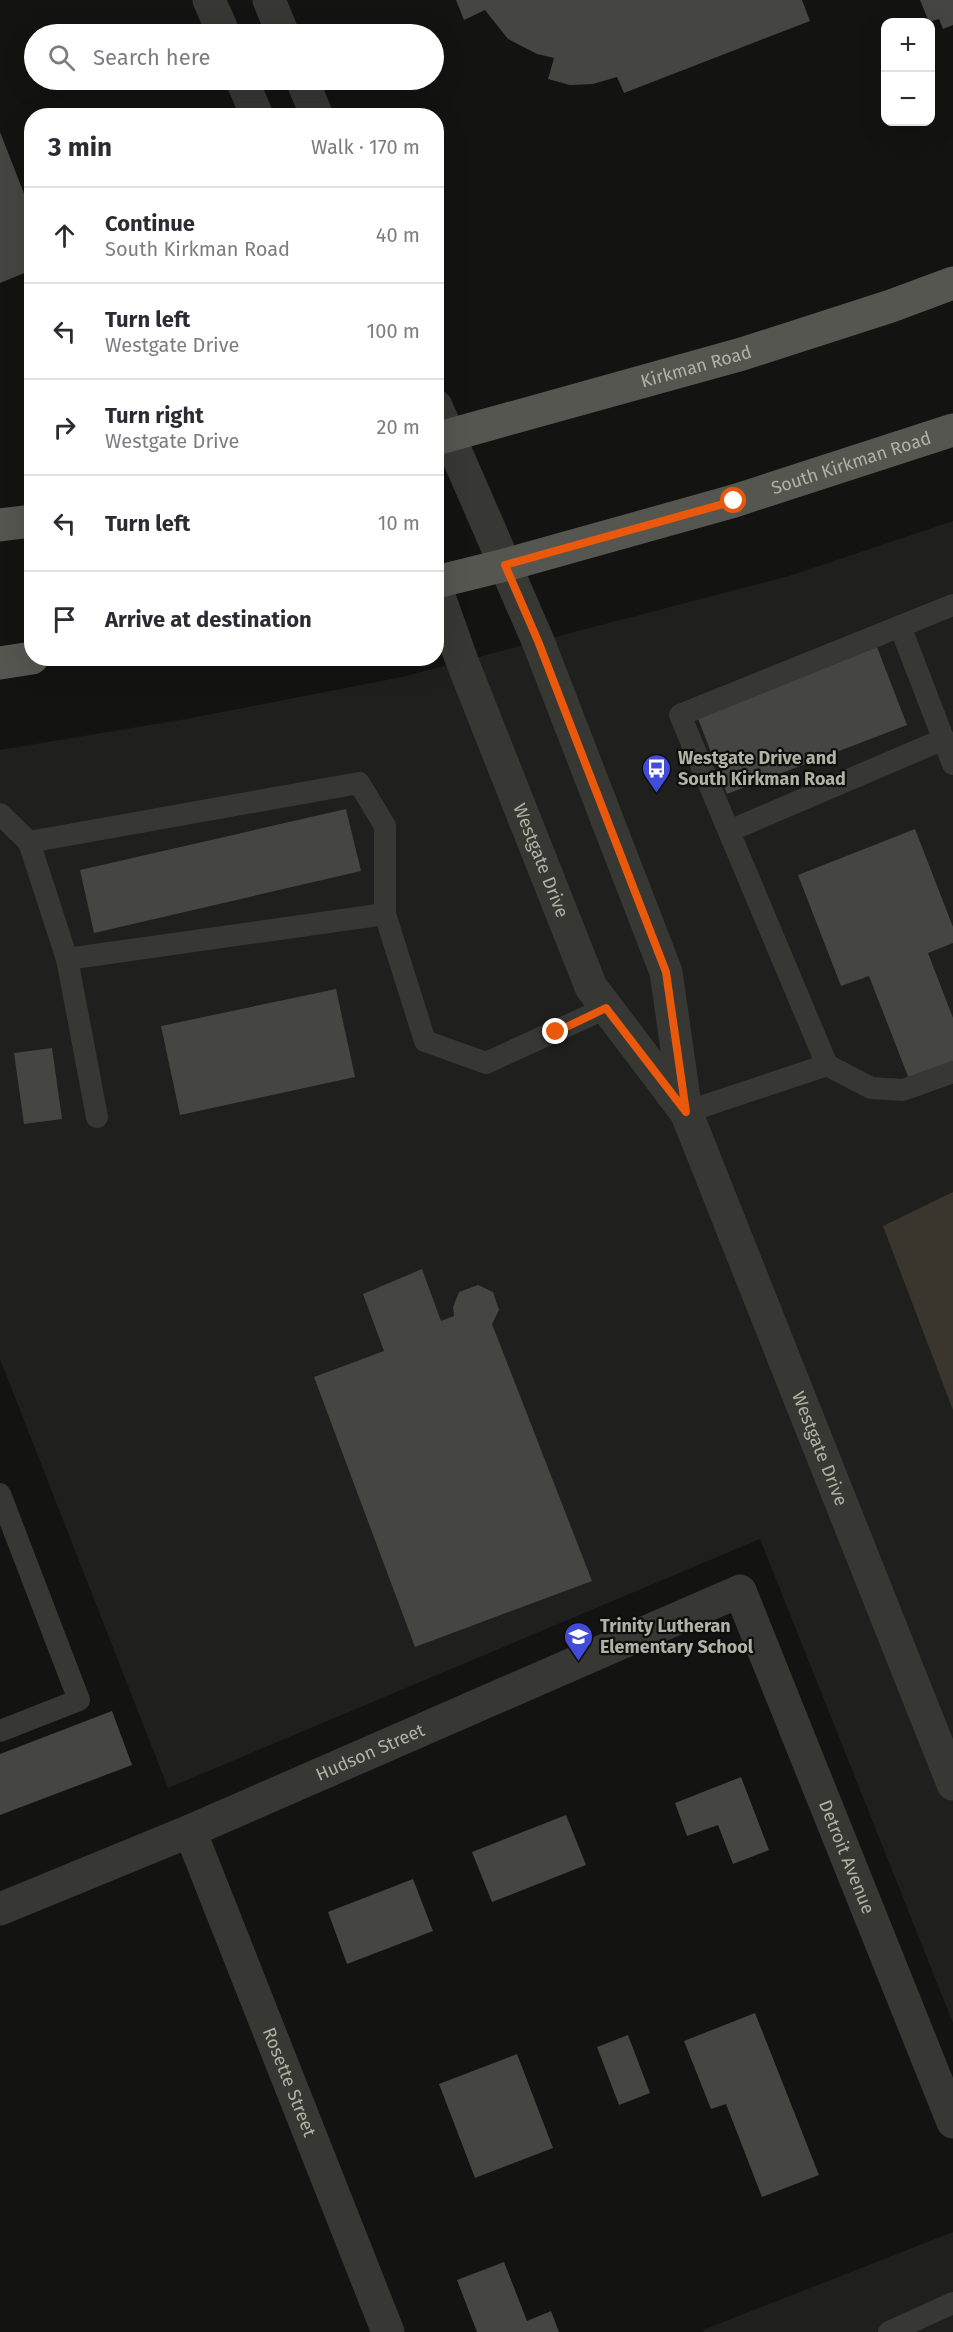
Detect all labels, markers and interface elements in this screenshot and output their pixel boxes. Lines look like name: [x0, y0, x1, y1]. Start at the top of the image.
map controls: [881, 18, 935, 126]
button: +: [881, 18, 935, 72]
search box: [24, 24, 444, 90]
icon: search: [45, 41, 78, 74]
text: Search here: [93, 44, 211, 71]
button: −: [881, 72, 935, 126]
text: 3 min: [48, 132, 112, 163]
text: Walk · 170 m: [311, 135, 420, 159]
text: Continue: [105, 210, 195, 237]
icon: ahead: [48, 219, 81, 252]
text: 40 m: [376, 223, 420, 247]
text: South Kirkman Road: [105, 237, 290, 261]
text: Turn left: [105, 306, 190, 333]
icon: left: [48, 315, 81, 348]
text: 100 m: [367, 319, 420, 343]
text: Westgate Drive: [105, 333, 239, 357]
street label: Kirkman Road: [638, 341, 754, 393]
text: Turn right: [105, 402, 204, 429]
icon: right: [48, 411, 81, 444]
text: 20 m: [377, 415, 420, 439]
street label: South Kirkman Road: [769, 427, 934, 499]
text: Westgate Drive: [105, 429, 239, 453]
route start: [720, 487, 746, 513]
icon: left: [48, 507, 81, 540]
text: Turn left: [105, 510, 190, 537]
text: 10 m: [378, 511, 420, 535]
icon: arrive: [48, 603, 81, 636]
text: Arrive at destination: [105, 606, 312, 633]
place label: Westgate Drive and South Kirkman Road: [678, 747, 846, 790]
bus stop icon: Westgate Drive and South Kirkman Road: [641, 752, 673, 794]
street label: Westgate Drive: [508, 800, 573, 921]
route end: [542, 1018, 568, 1044]
street label: Westgate Drive: [787, 1388, 852, 1509]
place label: Trinity Lutheran Elementary School: [600, 1615, 754, 1658]
school or university icon: Trinity Lutheran Elementary School: [563, 1620, 595, 1662]
street label: Hudson Street: [312, 1719, 429, 1786]
street label: Detroit Avenue: [814, 1797, 879, 1917]
street label: Rosette Street: [258, 2024, 321, 2140]

